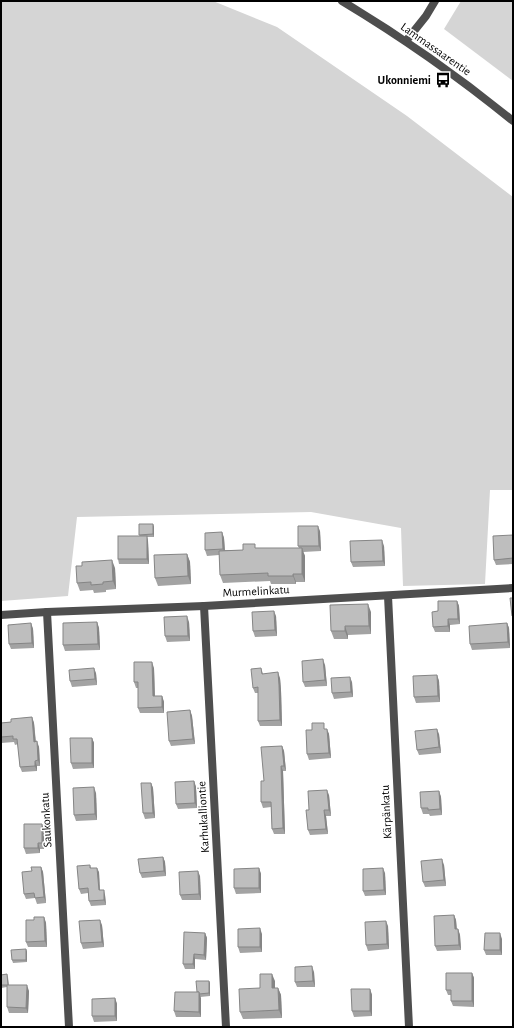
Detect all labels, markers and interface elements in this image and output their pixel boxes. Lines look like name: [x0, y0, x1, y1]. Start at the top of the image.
street label: Lammassaarentie: [399, 20, 473, 78]
bus stop icon: Ukonniemi: [434, 71, 452, 89]
place label: Ukonniemi: [378, 74, 431, 86]
street label: Murmelinkatu: [222, 583, 290, 599]
street label: Karhukalliontie: [195, 781, 211, 853]
street label: Kärpänkatu: [379, 785, 393, 839]
street label: Saukonkatu: [39, 792, 53, 848]

